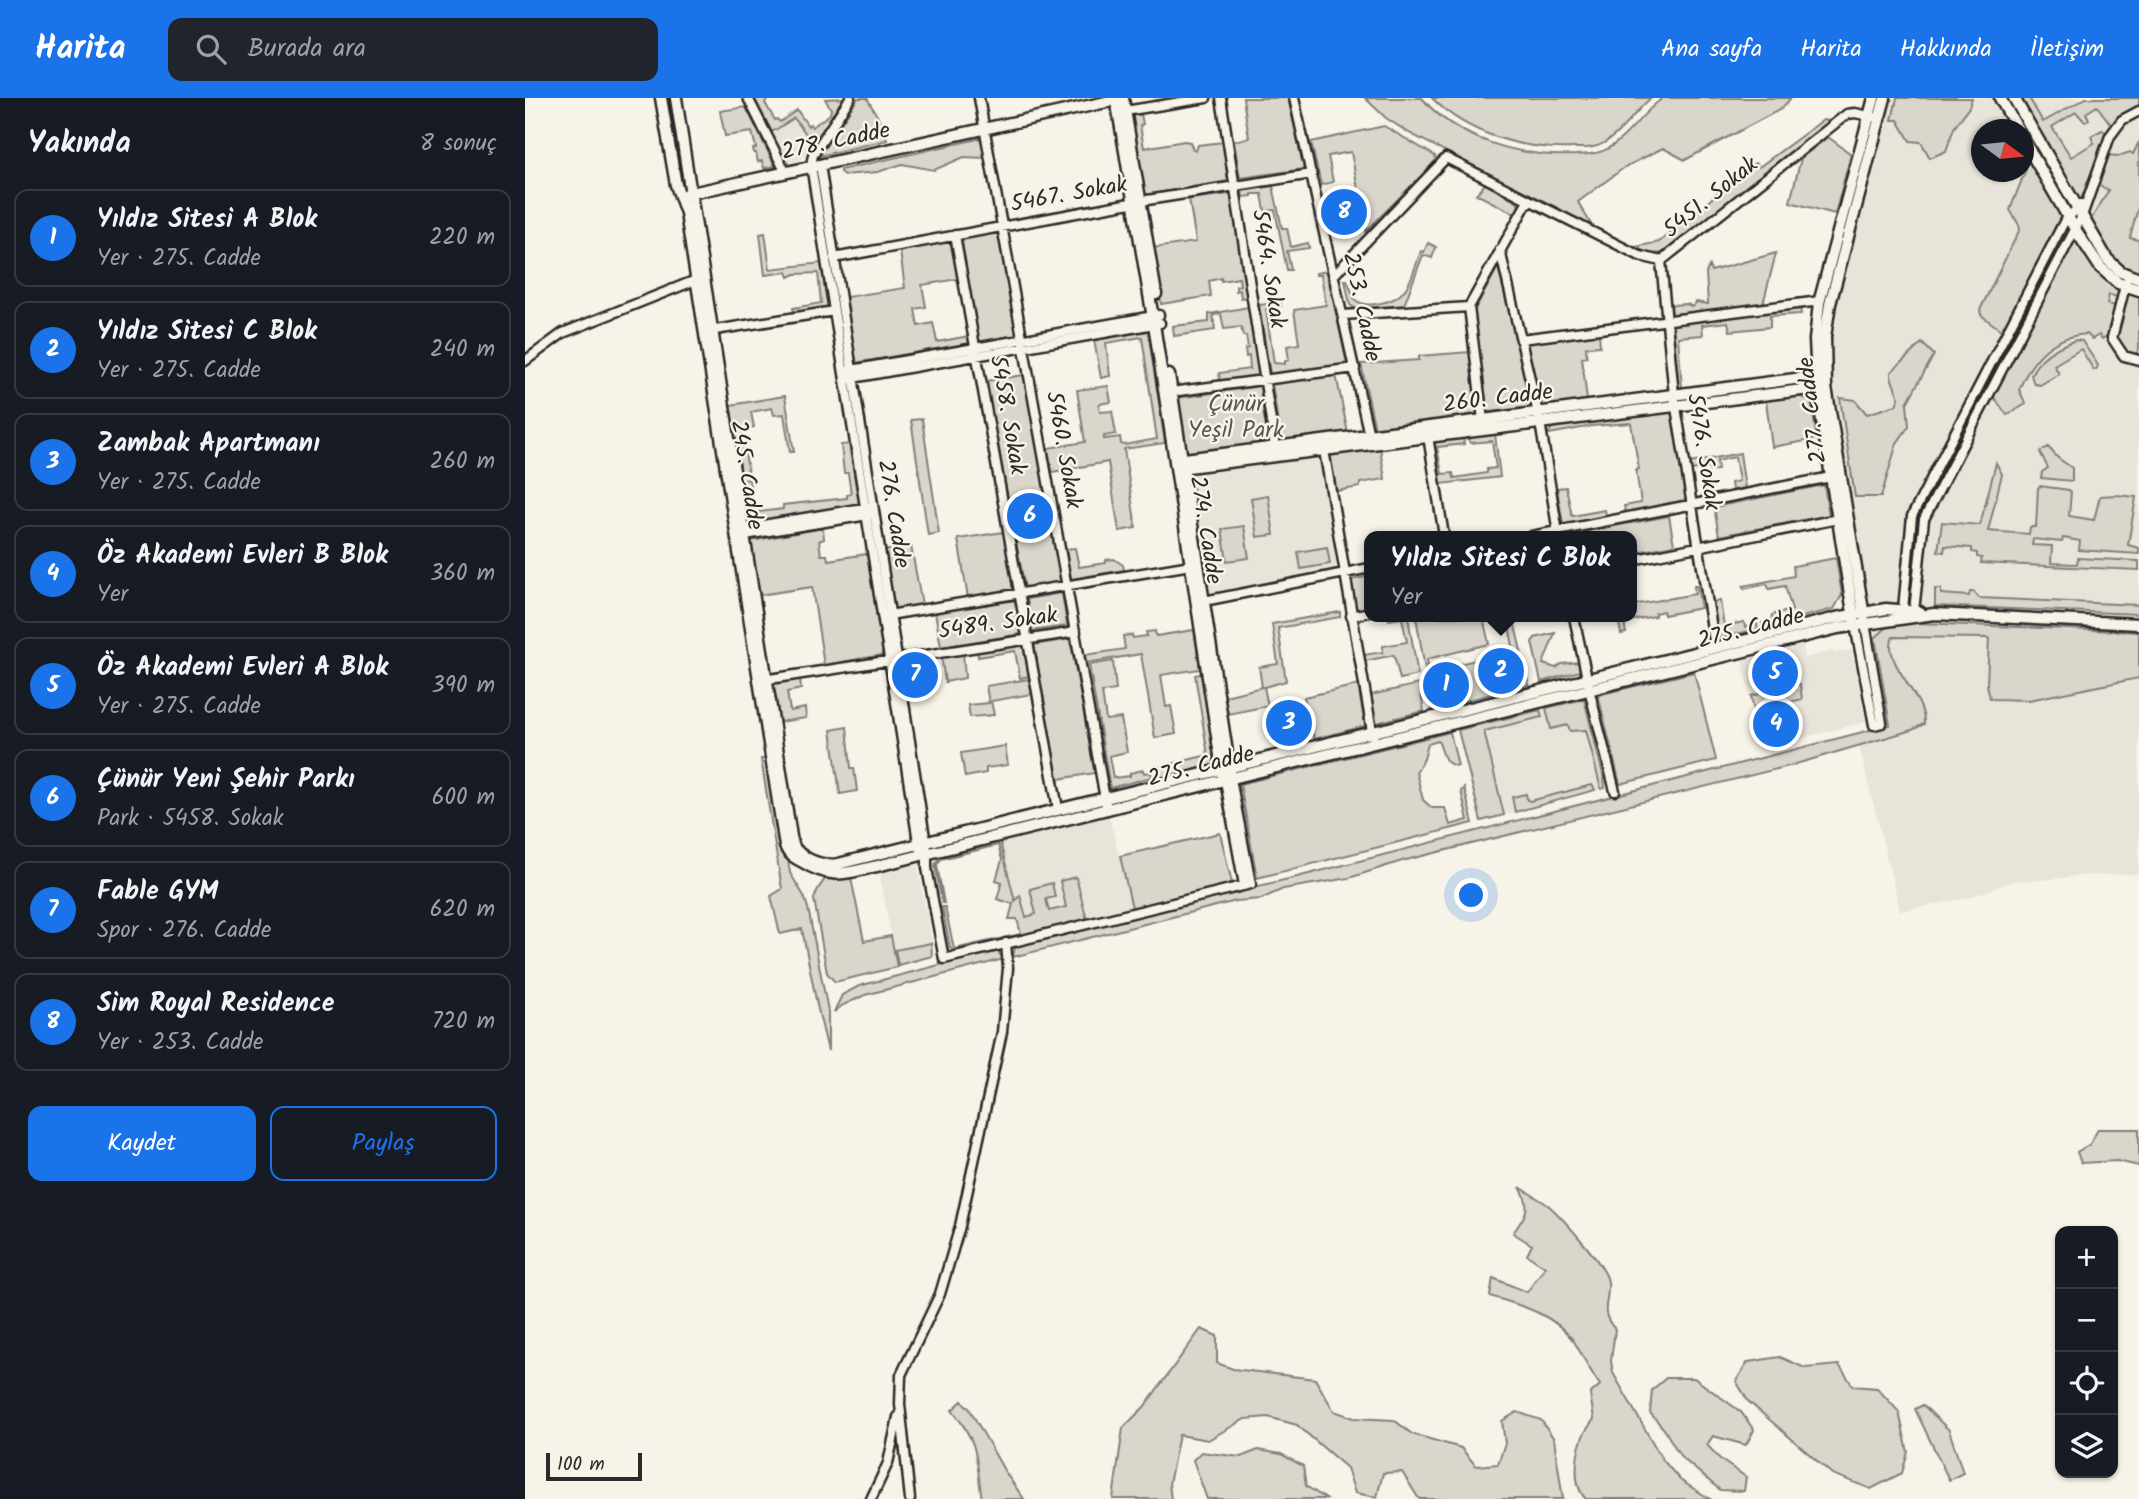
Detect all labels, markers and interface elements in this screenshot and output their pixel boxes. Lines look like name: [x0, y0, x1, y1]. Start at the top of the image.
search box: [168, 18, 658, 81]
text: Harita: [35, 23, 126, 76]
text: Burada ara: [248, 28, 366, 70]
icon: search: [192, 30, 230, 68]
text: Ana sayfa: [1661, 30, 1762, 69]
text: Harita: [1800, 30, 1862, 69]
text: Hakkında: [1900, 30, 1992, 69]
text: İletişim: [2030, 30, 2104, 69]
street label: 278. Cadde: [778, 113, 894, 171]
north arrow: [1971, 119, 2034, 182]
text: Yakında: [28, 120, 131, 168]
text: 8 sonuç: [420, 126, 497, 162]
street label: 5451. Sokak: [1655, 148, 1767, 248]
street label: 5467. Sokak: [1008, 167, 1130, 223]
pin: 8: [1321, 186, 1367, 238]
text: Yıldız Sitesi A Blok: [97, 199, 317, 241]
street label: 5464. Sokak: [1241, 207, 1295, 331]
text: 1: [50, 220, 56, 256]
text: 220 m: [429, 220, 495, 256]
text: Yer · 275. Cadde: [97, 241, 261, 277]
street label: 253. Cadde: [1332, 249, 1390, 365]
text: Yıldız Sitesi C Blok: [97, 311, 317, 353]
text: 2: [46, 332, 60, 368]
text: 240 m: [430, 332, 495, 368]
street label: 5458. Sokak: [979, 352, 1035, 478]
text: Yer · 275. Cadde: [97, 353, 261, 389]
street label: 277. Cadde: [1789, 355, 1837, 465]
street label: 260. Cadde: [1441, 374, 1555, 424]
park label: Çünür Yeşil Park: [1188, 387, 1284, 449]
street label: 5460. Sokak: [1035, 388, 1091, 512]
street label: 5476. Sokak: [1676, 391, 1730, 513]
street label: 245. Cadde: [720, 417, 772, 533]
text: Zambak Apartmanı: [97, 423, 320, 465]
text: 3: [47, 444, 59, 480]
text: 260 m: [430, 444, 495, 480]
street label: 276. Cadde: [867, 457, 919, 571]
text: Yer · 275. Cadde: [97, 465, 261, 501]
street label: 274. Cadde: [1179, 473, 1231, 587]
pin: 6: [1007, 490, 1053, 542]
popup: [1364, 531, 1637, 622]
text: Öz Akademi Evleri B Blok: [97, 535, 388, 577]
text: Yıldız Sitesi C Blok: [1391, 538, 1610, 580]
text: 4: [47, 556, 59, 592]
text: 360 m: [430, 556, 495, 592]
text: Yer: [97, 577, 128, 613]
text: Yer: [1391, 580, 1422, 616]
street label: 5489. Sokak: [936, 598, 1060, 650]
street label: 275. Cadde: [1694, 598, 1808, 660]
pin: 2: [1478, 645, 1524, 697]
text: Öz Akademi Evleri A Blok: [97, 647, 388, 689]
pin: 5: [1752, 647, 1798, 699]
pin: 7: [892, 649, 938, 701]
pin: 1: [1423, 659, 1469, 711]
text: 5: [47, 668, 59, 704]
text: 390 m: [432, 668, 495, 704]
text: Yer · 275. Cadde: [97, 689, 261, 725]
pin: 3: [1266, 697, 1312, 749]
pin: 4: [1753, 698, 1799, 750]
street label: 275. Cadde: [1144, 736, 1258, 798]
text: Çünür Yeni Şehir Parkı: [97, 759, 355, 801]
text: 6: [47, 780, 59, 816]
text: 600 m: [432, 780, 495, 816]
text: Park · 5458. Sokak: [97, 801, 283, 837]
text: Fable GYM: [97, 871, 218, 913]
your location: [1454, 878, 1488, 912]
text: 7: [48, 892, 58, 928]
text: 620 m: [430, 892, 495, 928]
text: Spor · 276. Cadde: [97, 913, 271, 949]
text: Sim Royal Residence: [97, 983, 334, 1025]
text: 8: [46, 1004, 60, 1040]
text: 720 m: [432, 1004, 495, 1040]
text: Yer · 253. Cadde: [97, 1025, 263, 1061]
button: Kaydet: [28, 1106, 256, 1181]
button: Paylaş: [270, 1106, 497, 1181]
map controls: [2055, 1226, 2118, 1478]
button: +: [2055, 1226, 2118, 1289]
button: −: [2055, 1289, 2118, 1352]
button: locate: [2055, 1352, 2118, 1415]
button: layers: [2055, 1415, 2118, 1478]
scale bar: [546, 1450, 642, 1482]
text: 100 m: [557, 1450, 605, 1480]

